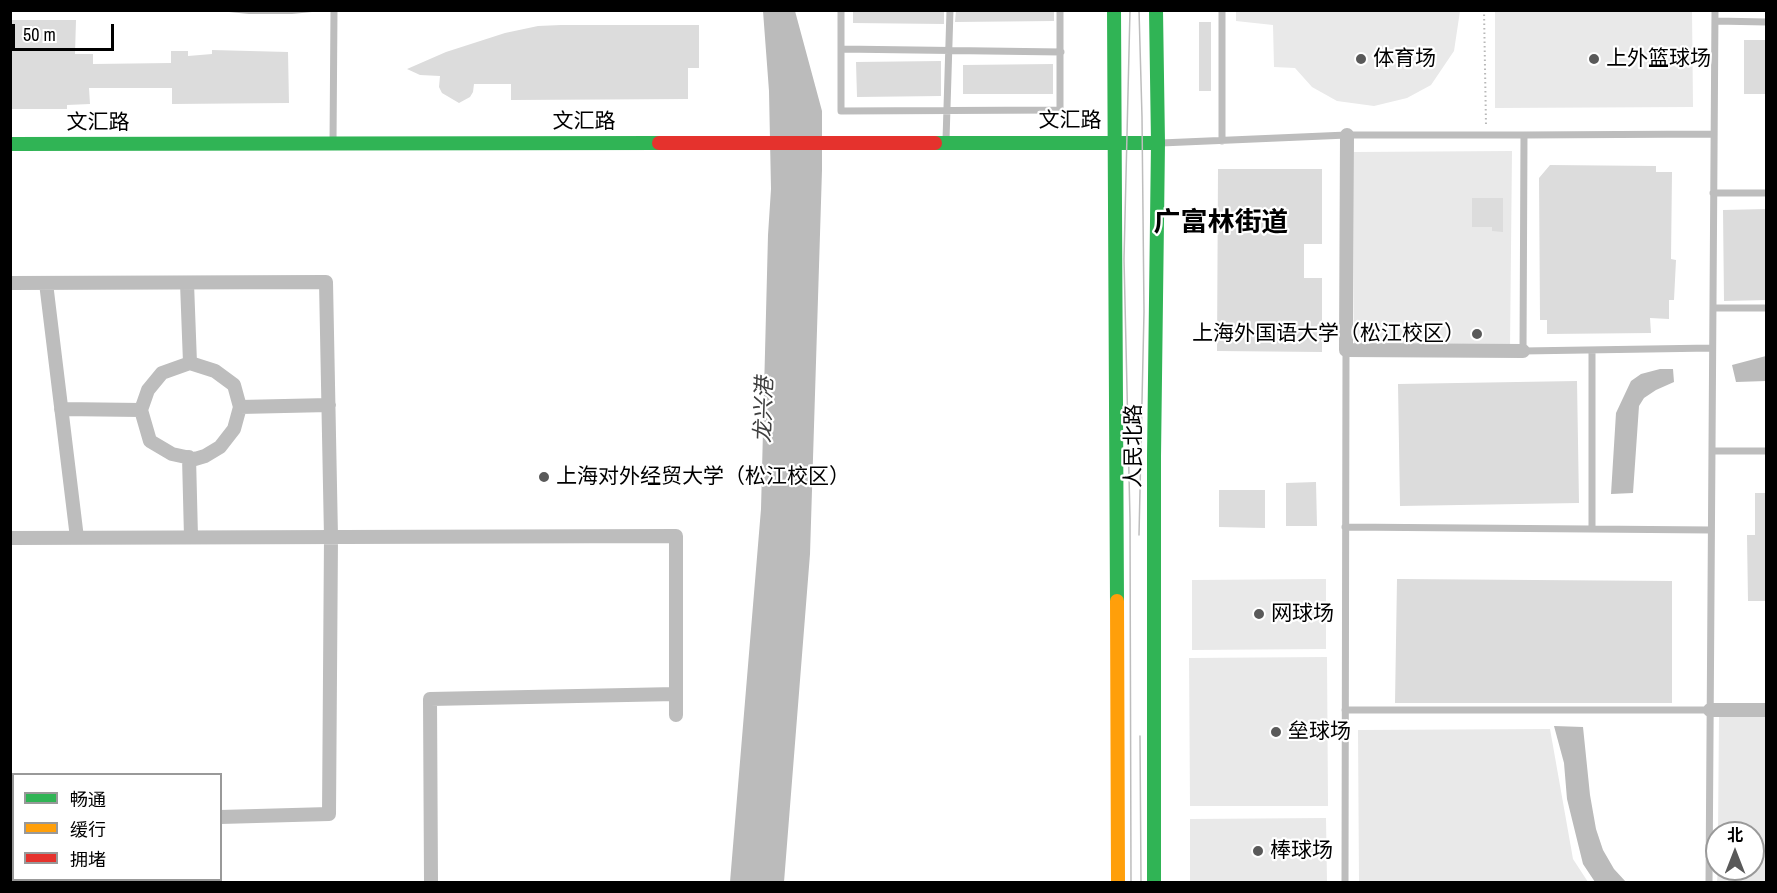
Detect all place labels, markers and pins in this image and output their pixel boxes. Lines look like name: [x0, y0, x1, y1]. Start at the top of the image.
place label: 体育场: [1373, 46, 1436, 72]
place label: 上外篮球场: [1606, 46, 1711, 72]
marker: 体育场: [1354, 52, 1368, 66]
marker: 上外篮球场: [1587, 52, 1601, 66]
place label: 上海外国语大学（松江校区）: [1192, 321, 1465, 347]
marker: 上海外国语大学（松江校区）: [1470, 327, 1484, 341]
place label: 上海对外经贸大学（松江校区）: [556, 464, 850, 490]
marker: 上海对外经贸大学（松江校区）: [537, 470, 551, 484]
place label: 网球场: [1271, 601, 1334, 627]
marker: 网球场: [1252, 607, 1266, 621]
place label: 垒球场: [1288, 719, 1351, 745]
marker: 垒球场: [1269, 725, 1283, 739]
place label: 棒球场: [1270, 838, 1333, 864]
marker: 棒球场: [1251, 844, 1265, 858]

